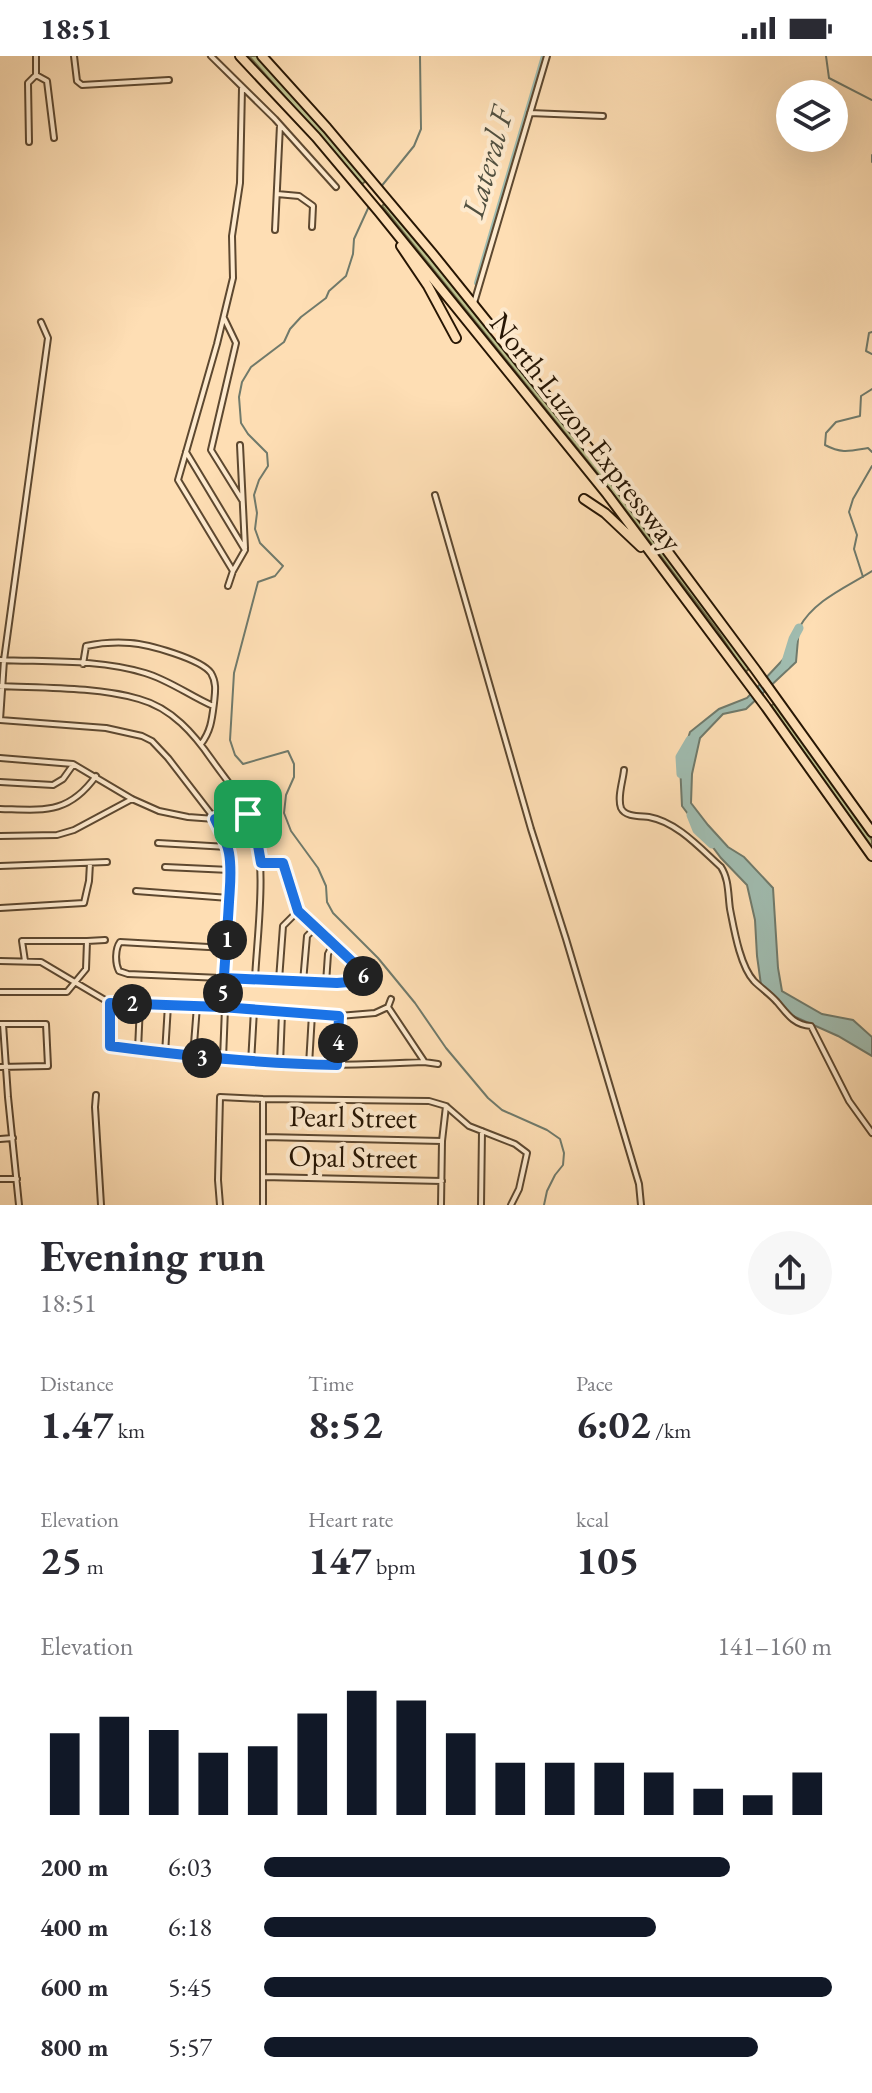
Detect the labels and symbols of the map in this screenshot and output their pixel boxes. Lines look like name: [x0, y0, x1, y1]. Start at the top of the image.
water label: Lateral F: [451, 100, 524, 224]
street label: North Luzon Expressway: [481, 305, 692, 560]
pin: [214, 780, 282, 848]
pin: 1: [207, 920, 247, 960]
pin: 6: [343, 956, 383, 996]
pin: 5: [203, 973, 243, 1013]
pin: 2: [112, 984, 152, 1024]
pin: 4: [318, 1023, 358, 1063]
pin: 3: [182, 1038, 222, 1078]
street label: Pearl Street: [289, 1096, 418, 1137]
street label: Opal Street: [288, 1136, 418, 1177]

